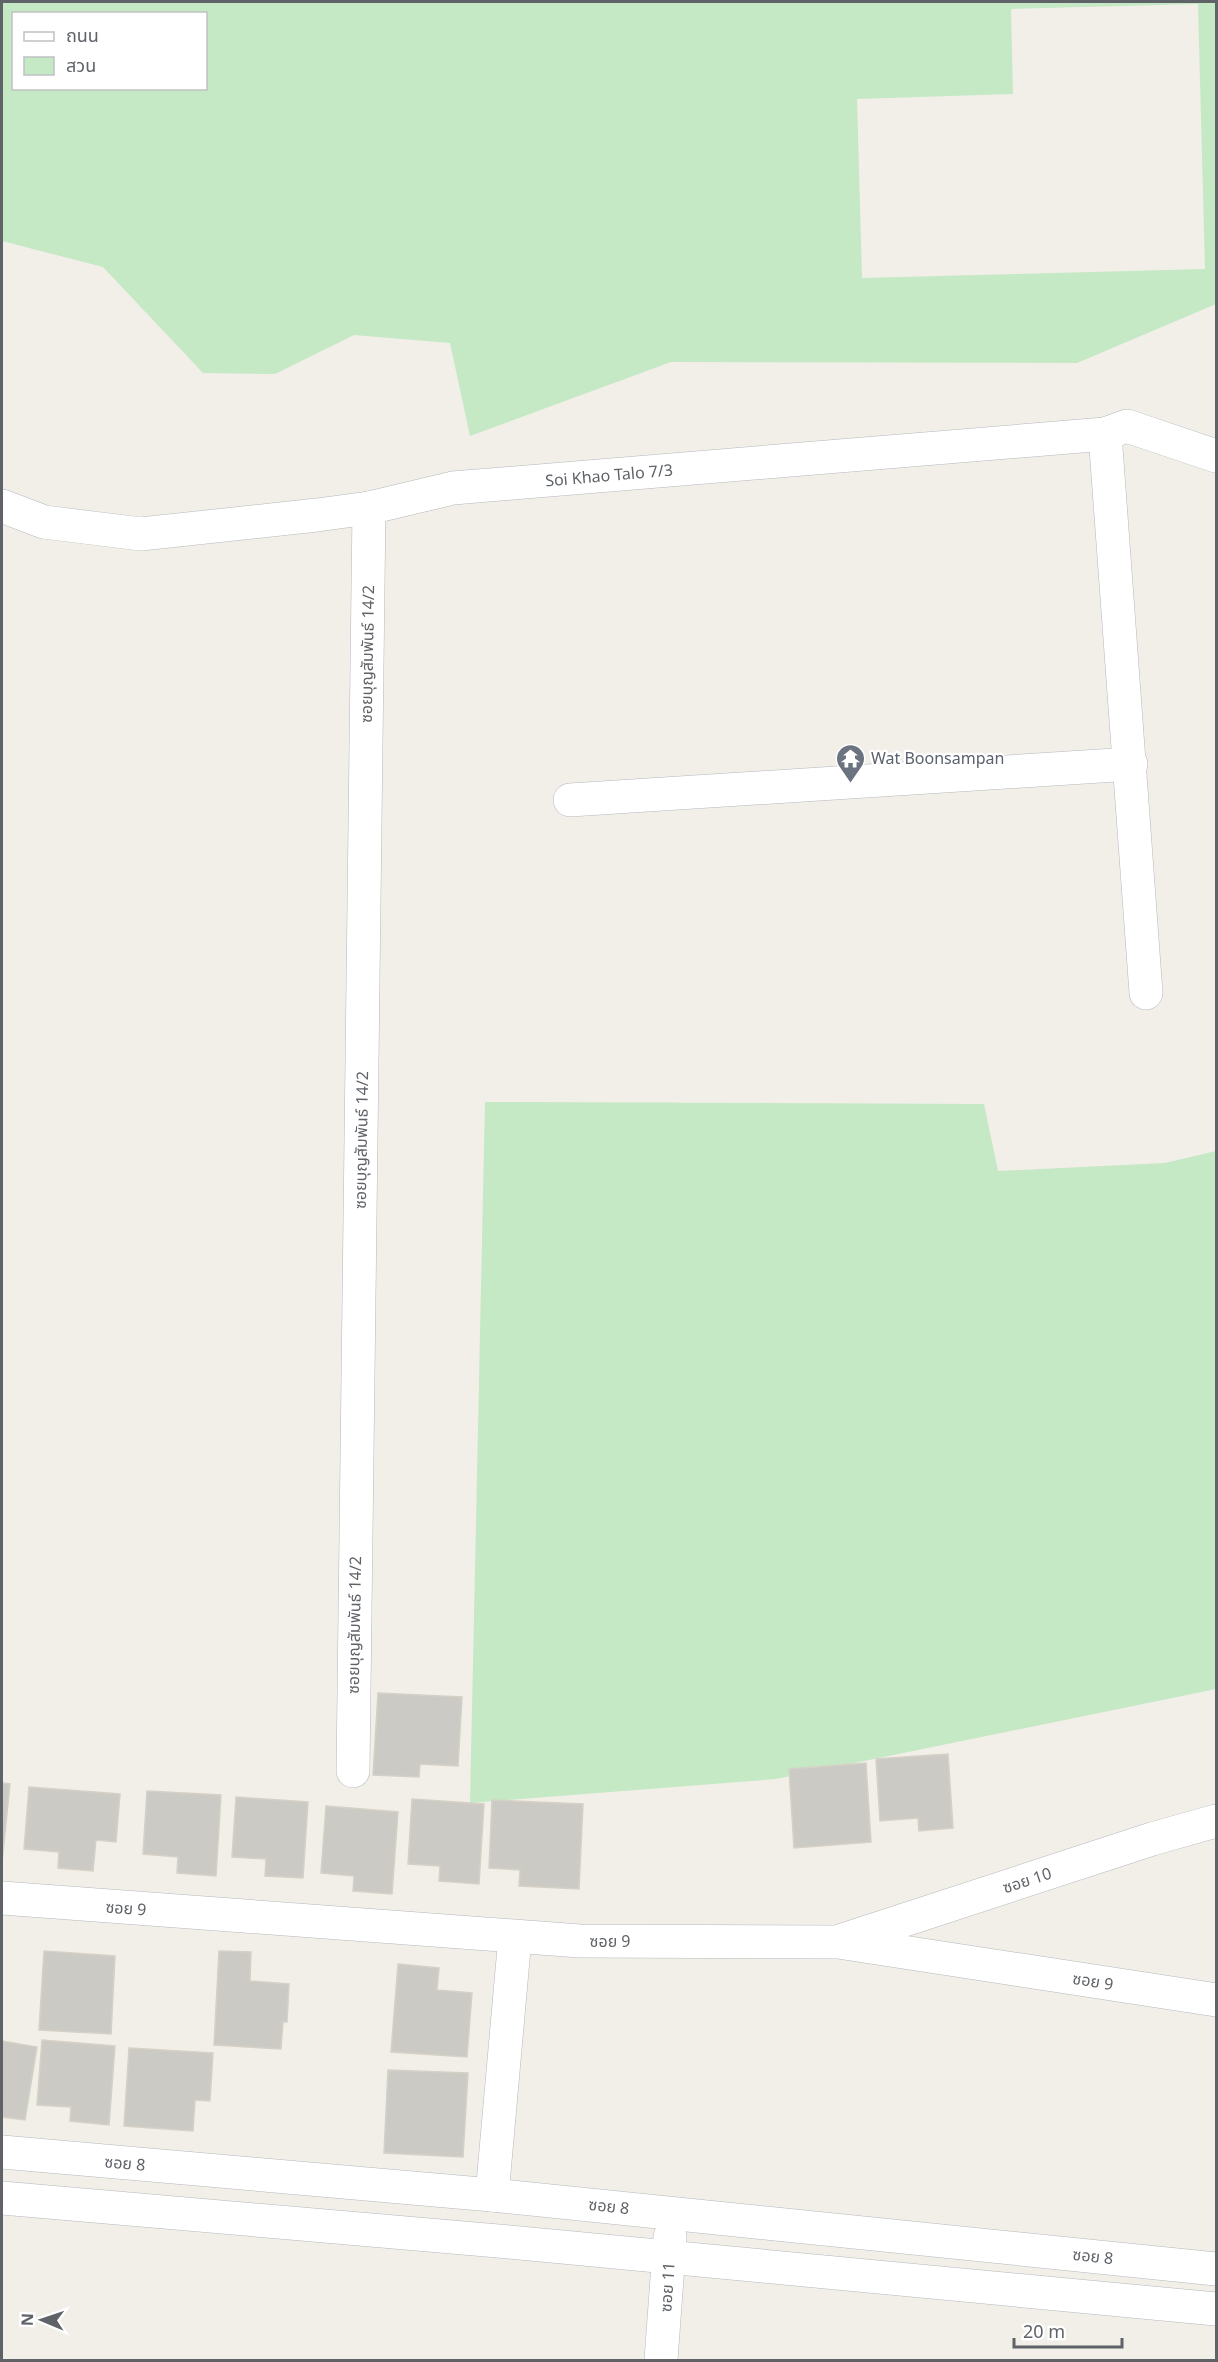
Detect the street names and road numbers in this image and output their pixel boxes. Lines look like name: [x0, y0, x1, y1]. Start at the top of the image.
street label: Soi Khao Talo 7/3: [544, 458, 674, 492]
street label: ซอยบุญสัมพันธ์ 14/2: [355, 585, 379, 723]
street label: ซอยบุญสัมพันธ์ 14/2: [349, 1071, 373, 1209]
street label: ซอยบุญสัมพันธ์ 14/2: [342, 1556, 366, 1694]
street label: ซอย 10: [1000, 1862, 1054, 1898]
street label: ซอย 9: [105, 1896, 147, 1920]
street label: ซอย 9: [590, 1930, 630, 1952]
street label: ซอย 9: [1071, 1967, 1115, 1995]
street label: ซอย 8: [104, 2150, 146, 2176]
street label: ซอย 8: [588, 2193, 630, 2219]
street label: ซอย 8: [1072, 2243, 1114, 2269]
street label: ซอย 11: [654, 2261, 680, 2313]

